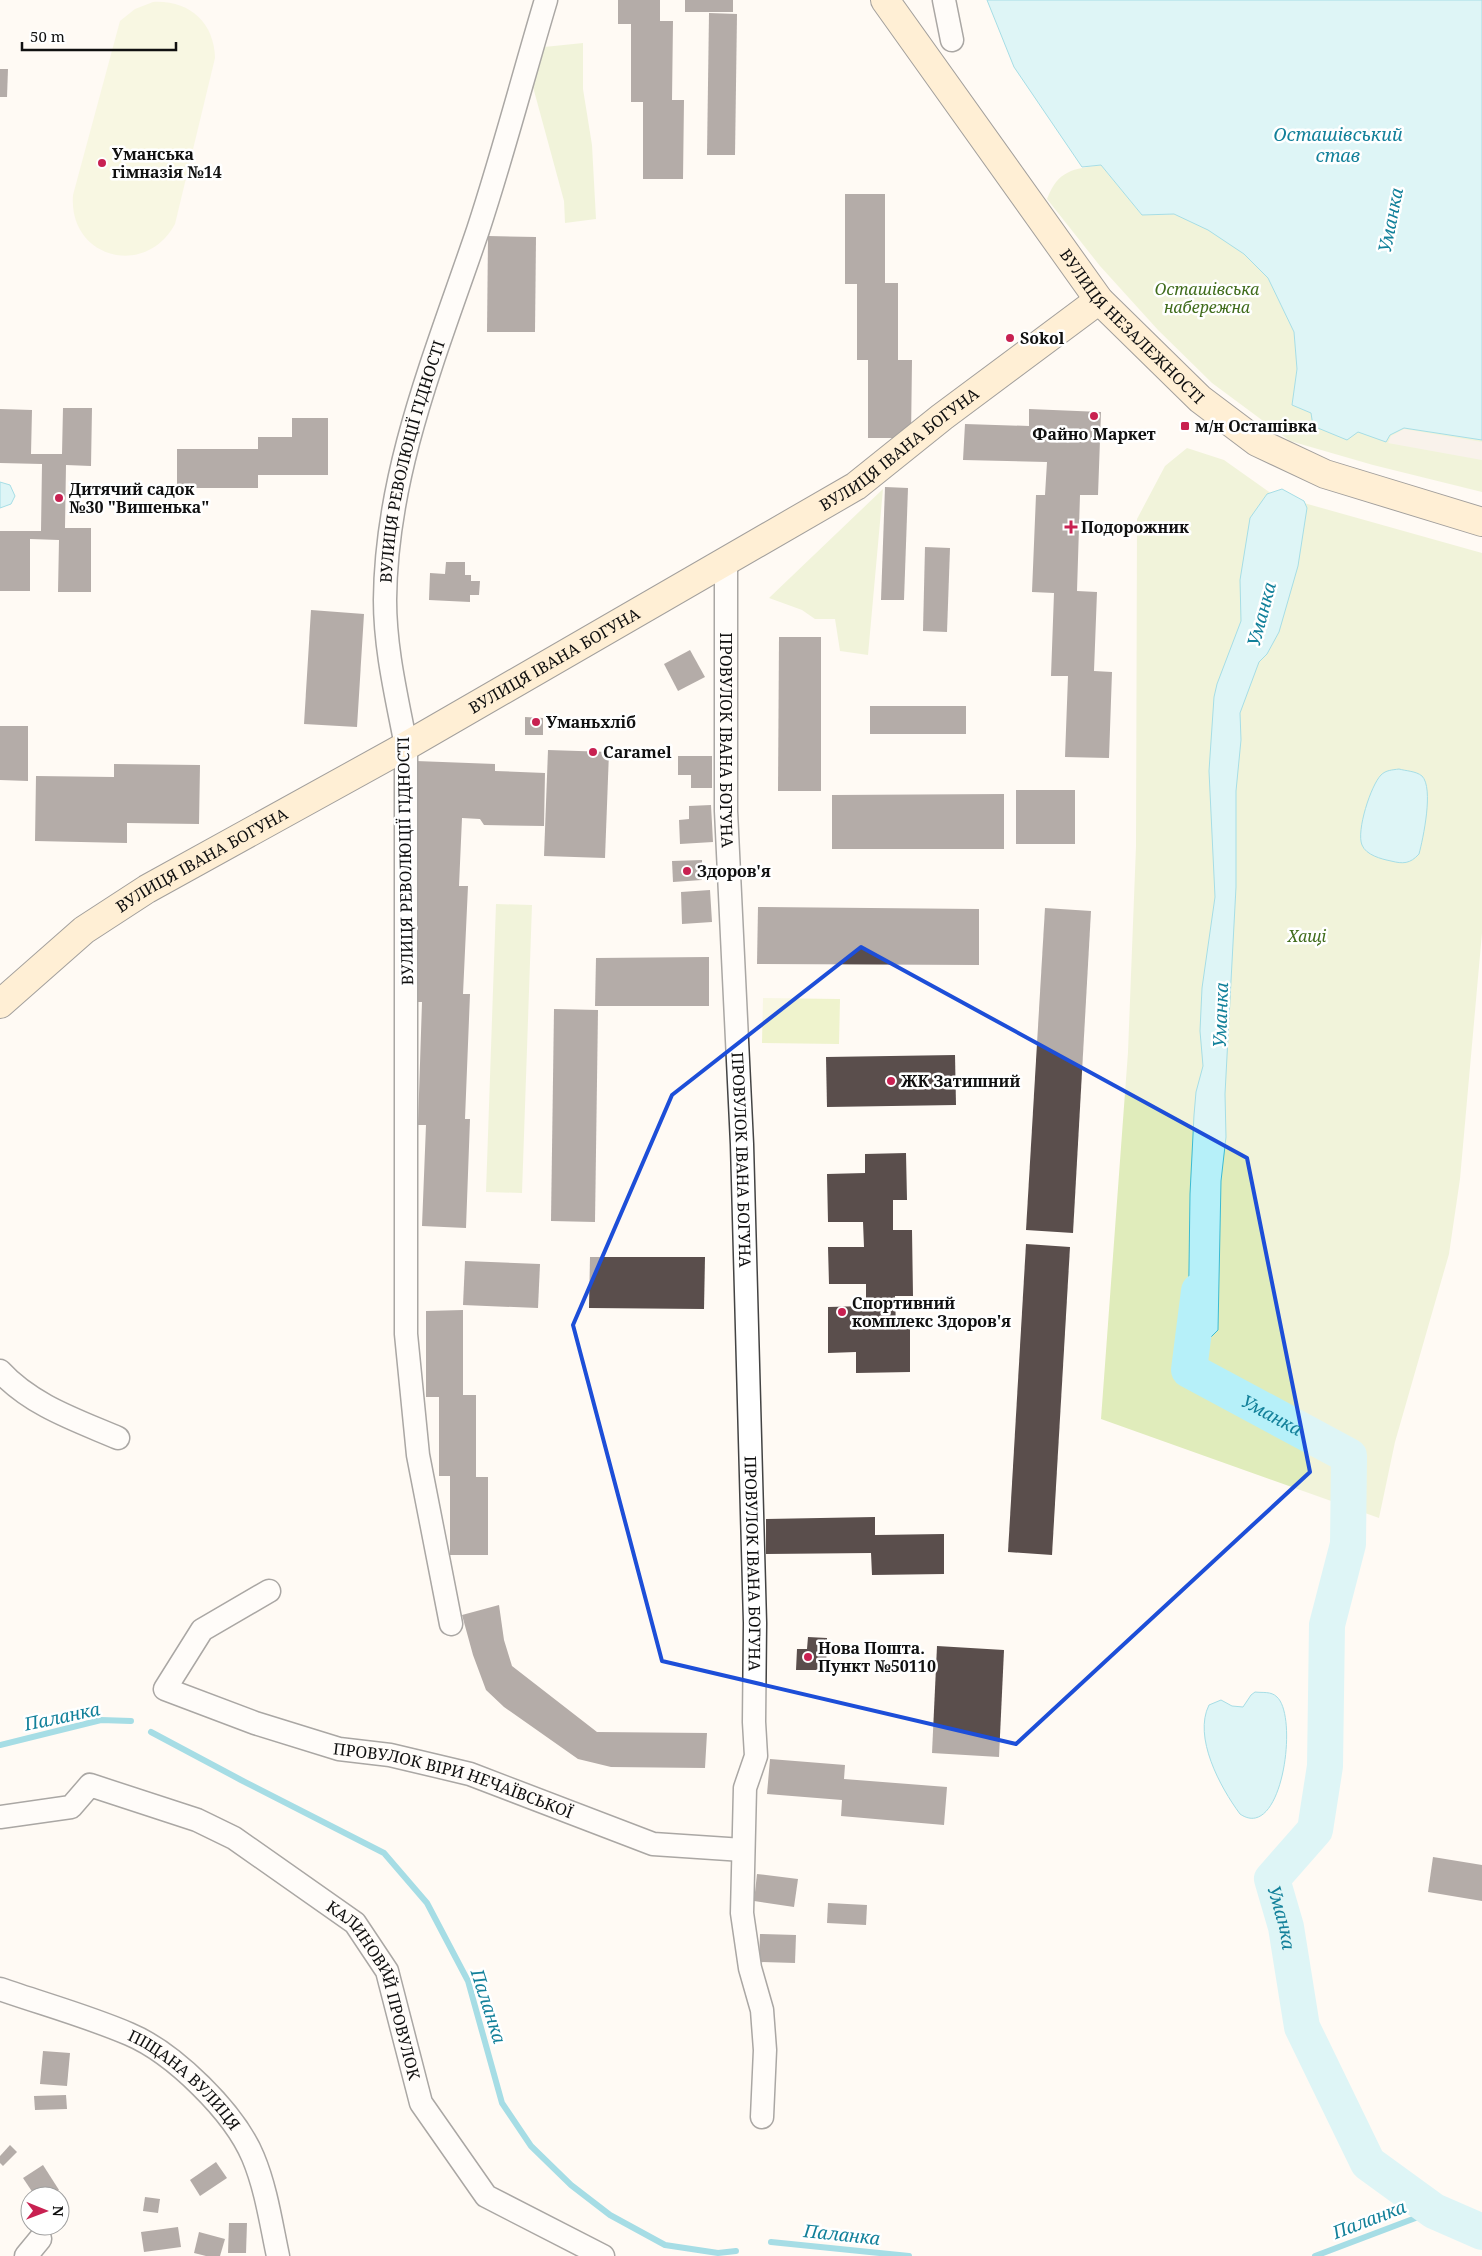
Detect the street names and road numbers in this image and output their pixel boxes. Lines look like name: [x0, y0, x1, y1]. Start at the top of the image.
street label: ВУЛИЦЯ НЕЗАЛЕЖНОСТІ: [1055, 244, 1209, 408]
street label: ВУЛИЦЯ РЕВОЛЮЦІЇ ГІДНОСТІ: [374, 337, 450, 584]
street label: ВУЛИЦЯ ІВАНА БОГУНА: [815, 382, 984, 516]
street label: ВУЛИЦЯ ІВАНА БОГУНА: [465, 602, 644, 719]
street label: ПРОВУЛОК ІВАНА БОГУНА: [715, 632, 739, 849]
street label: ВУЛИЦЯ РЕВОЛЮЦІЇ ГІДНОСТІ: [392, 736, 418, 986]
street label: ВУЛИЦЯ ІВАНА БОГУНА: [111, 802, 292, 917]
street label: ПРОВУЛОК ІВАНА БОГУНА: [727, 1051, 756, 1268]
street label: ПРОВУЛОК ІВАНА БОГУНА: [739, 1455, 766, 1672]
street label: ПРОВУЛОК ВІРИ НЕЧАЇВСЬКОЇ: [332, 1737, 576, 1823]
street label: КАЛИНОВИЙ ПРОВУЛОК: [322, 1895, 426, 2083]
street label: ПІЩАНА ВУЛИЦЯ: [125, 2024, 246, 2134]

